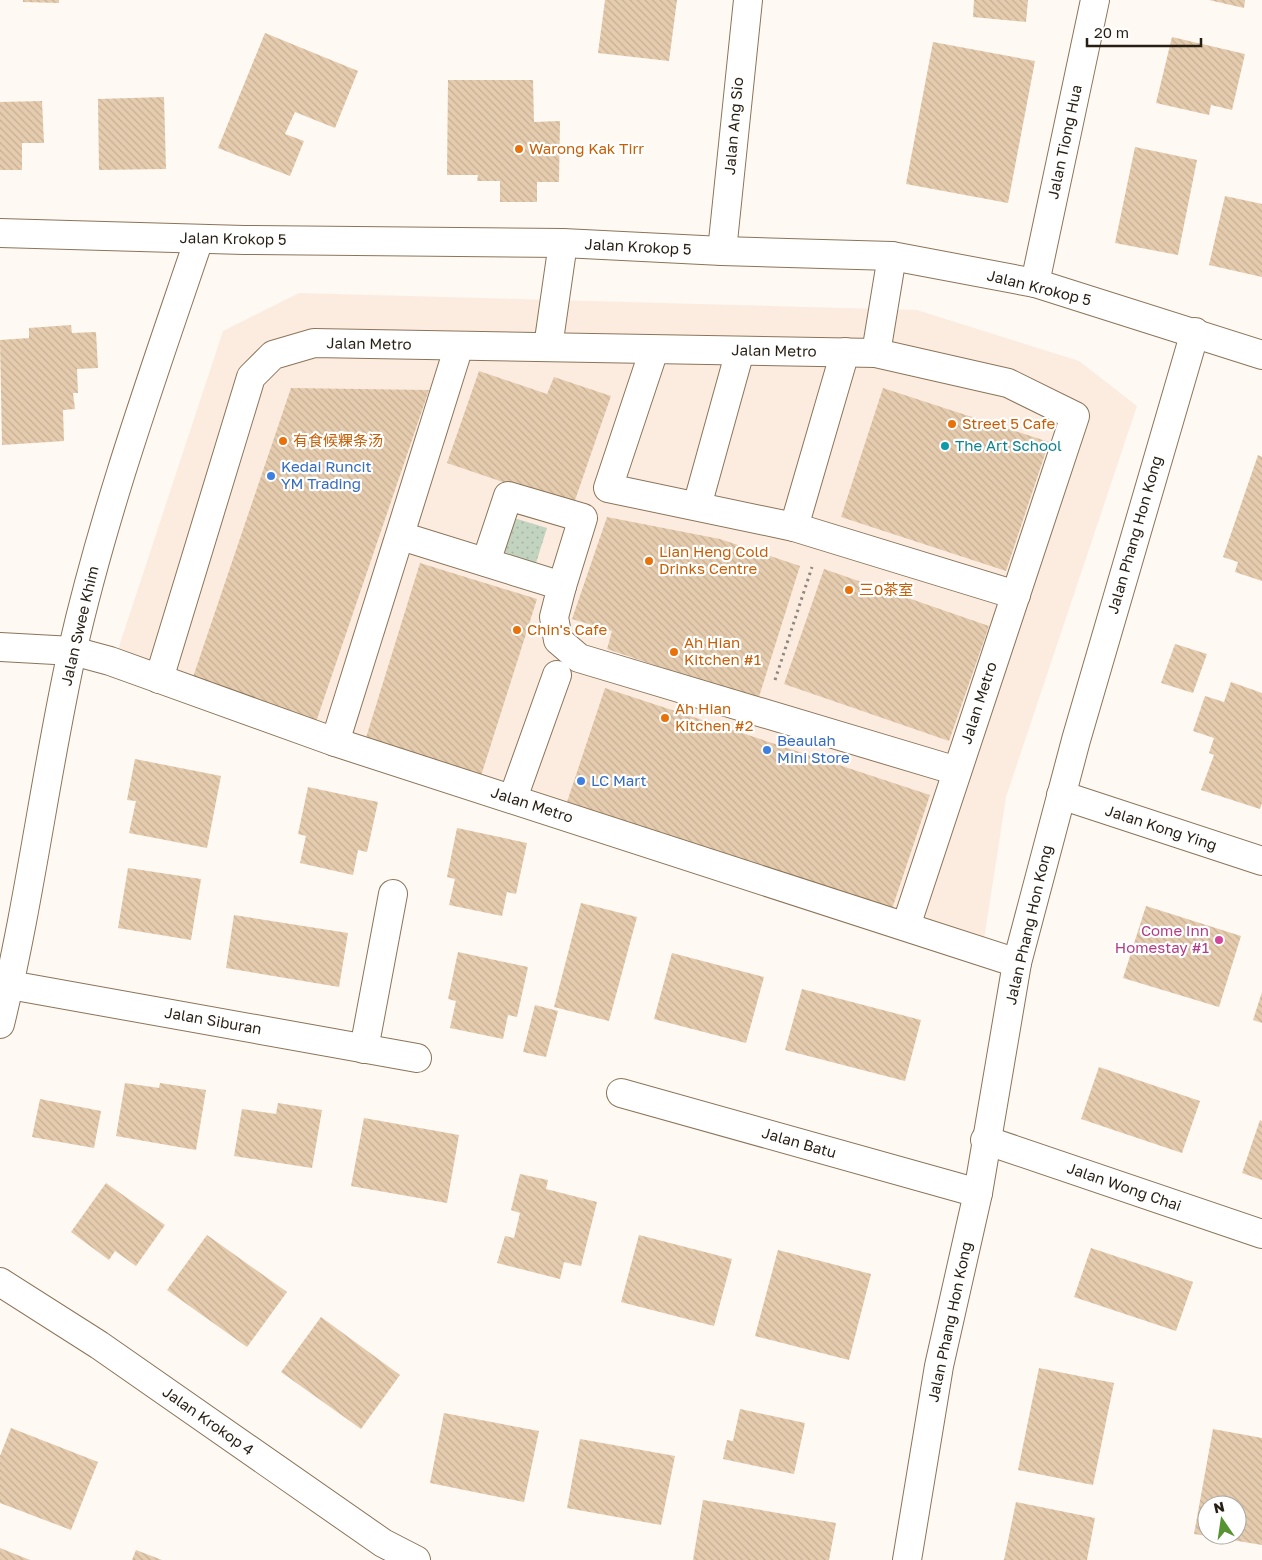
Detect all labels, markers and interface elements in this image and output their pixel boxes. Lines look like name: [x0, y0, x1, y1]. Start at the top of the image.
scale bar: [1087, 15, 1201, 47]
text: 20 m: [1094, 23, 1129, 41]
street label: Jalan Ang Sio: [720, 76, 746, 175]
street label: Jalan Tiong Hua: [1043, 83, 1085, 201]
place label: Warong Kak Tirr: [529, 139, 644, 157]
marker: Warong Kak Tirr: [513, 143, 525, 155]
street label: Jalan Krokop 5: [179, 228, 287, 248]
street label: Jalan Krokop 5: [584, 234, 692, 258]
street label: Jalan Krokop 5: [985, 265, 1093, 309]
street label: Jalan Metro: [326, 333, 412, 353]
street label: Jalan Metro: [731, 340, 817, 360]
place label: Street 5 Cafe: [962, 414, 1056, 432]
marker: Street 5 Cafe: [946, 418, 958, 430]
place label: 有食候粿条汤: [293, 431, 383, 449]
marker: 有食候粿条汤: [277, 435, 289, 447]
place label: The Art School: [955, 436, 1062, 454]
marker: The Art School: [939, 440, 951, 452]
street label: Jalan Phang Hon Kong: [1103, 454, 1165, 616]
place label: Kedai Runcit YM Trading: [281, 457, 372, 492]
marker: Kedai Runcit YM Trading: [265, 470, 277, 482]
place label: Lian Heng Cold Drinks Centre: [659, 542, 768, 577]
marker: Lian Heng Cold Drinks Centre: [643, 555, 655, 567]
street label: Jalan Swee Khim: [56, 564, 102, 687]
place label: 三0茶室: [859, 580, 913, 598]
marker: 三0茶室: [843, 584, 855, 596]
place label: Chin's Cafe: [527, 620, 608, 638]
marker: Chin's Cafe: [511, 624, 523, 636]
place label: Ah Hian Kitchen #1: [684, 633, 761, 668]
marker: Ah Hian Kitchen #1: [668, 646, 680, 658]
street label: Jalan Metro: [956, 659, 1000, 746]
place label: Ah Hian Kitchen #2: [675, 699, 753, 734]
marker: Ah Hian Kitchen #2: [659, 712, 671, 724]
place label: Beaulah Mini Store: [777, 731, 850, 766]
marker: Beaulah Mini Store: [761, 744, 773, 756]
place label: LC Mart: [591, 771, 646, 789]
marker: LC Mart: [575, 775, 587, 787]
street label: Jalan Metro: [489, 782, 576, 826]
street label: Jalan Kong Ying: [1103, 801, 1219, 854]
street label: Jalan Phang Hon Kong: [1001, 843, 1055, 1007]
place label: Come Inn Homestay #1: [1115, 921, 1209, 956]
marker: Come Inn Homestay #1: [1213, 934, 1225, 946]
street label: Jalan Siburan: [163, 1003, 263, 1037]
street label: Jalan Batu: [760, 1123, 839, 1161]
street label: Jalan Wong Chai: [1065, 1158, 1184, 1214]
street label: Jalan Phang Hon Kong: [923, 1240, 975, 1404]
street label: Jalan Krokop 4: [159, 1382, 258, 1458]
north arrow: [1197, 1495, 1247, 1545]
text: N: [1212, 1497, 1226, 1516]

